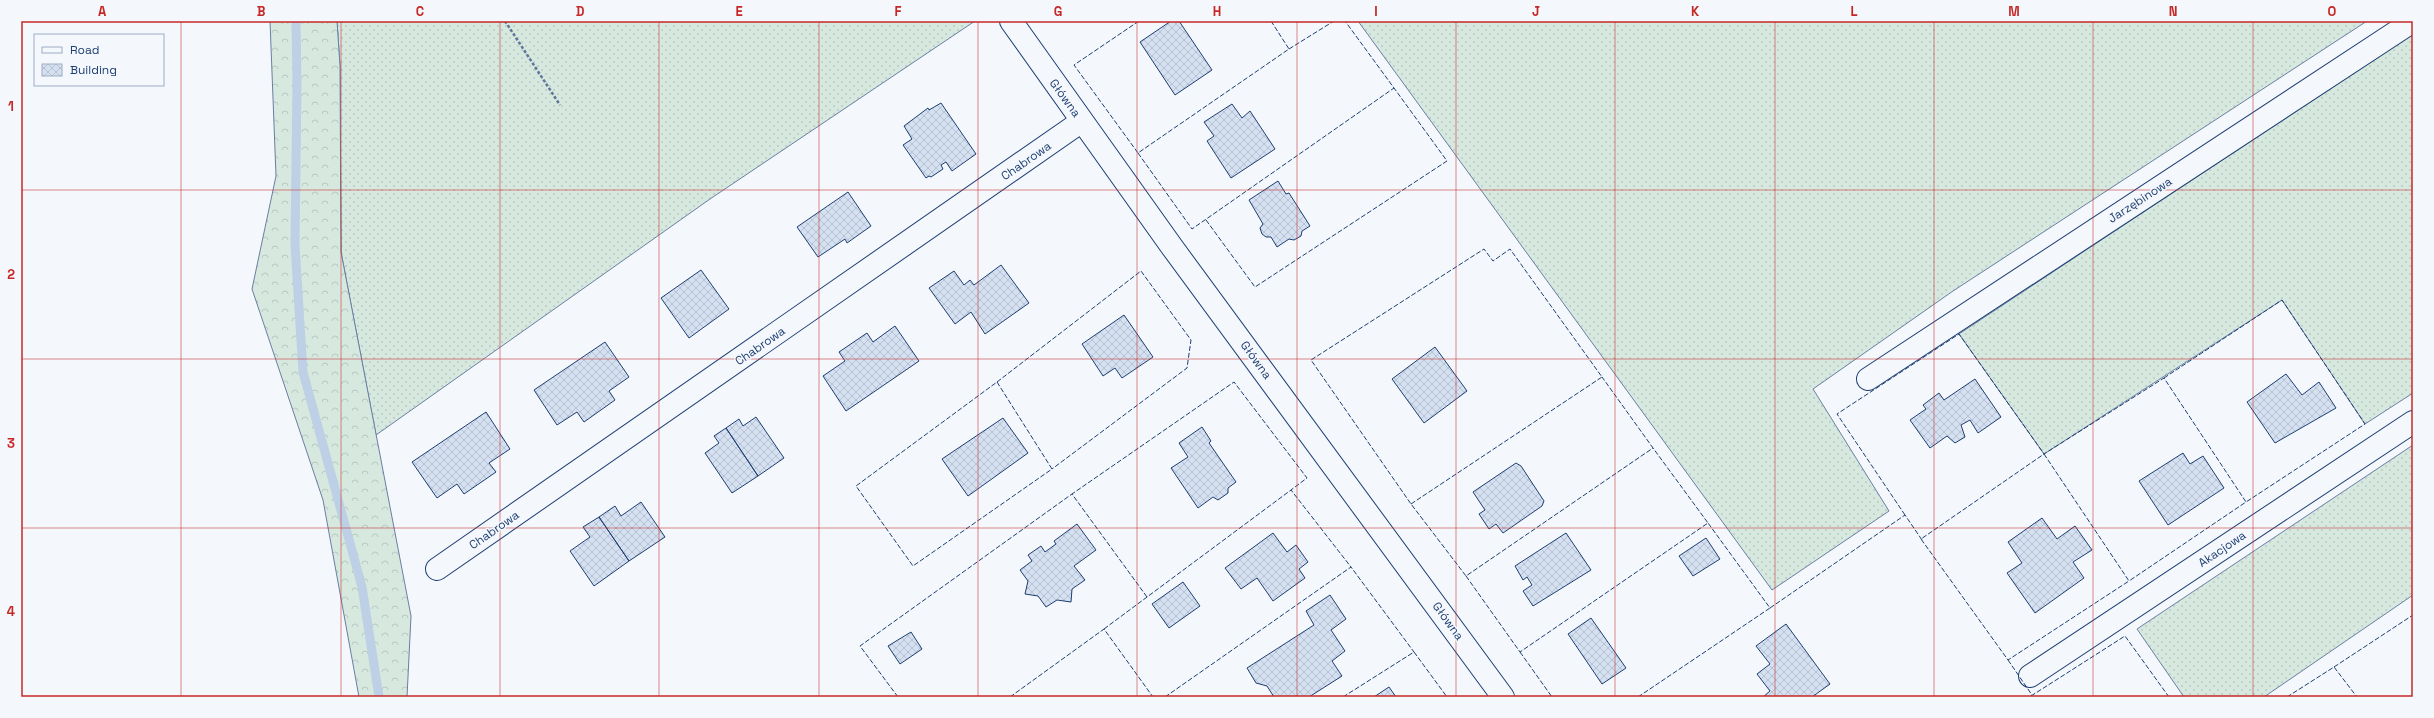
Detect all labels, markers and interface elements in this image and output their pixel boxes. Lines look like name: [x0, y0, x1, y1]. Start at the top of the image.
text: A: [98, 3, 107, 20]
text: B: [257, 3, 266, 20]
text: C: [416, 3, 424, 20]
text: D: [576, 3, 585, 20]
text: E: [735, 3, 743, 20]
text: F: [895, 3, 902, 20]
text: G: [1054, 3, 1062, 20]
text: H: [1213, 3, 1221, 20]
text: I: [1374, 3, 1378, 20]
text: J: [1532, 3, 1540, 20]
text: K: [1691, 3, 1700, 20]
text: L: [1850, 3, 1858, 20]
text: M: [2008, 3, 2020, 20]
text: N: [2169, 3, 2177, 20]
text: O: [2328, 3, 2337, 20]
legend: [34, 34, 164, 86]
text: Road: [70, 42, 99, 58]
text: Building: [70, 62, 117, 78]
street label: Główna: [1046, 76, 1084, 120]
text: 1: [8, 98, 14, 115]
street label: Chabrowa: [998, 138, 1054, 184]
street label: Jarzębinowa: [2105, 173, 2175, 227]
text: 2: [7, 266, 15, 283]
street label: Chabrowa: [732, 323, 788, 369]
street label: Główna: [1237, 338, 1275, 382]
text: 3: [7, 435, 15, 452]
street label: Chabrowa: [466, 507, 522, 553]
street label: Akacjowa: [2195, 527, 2249, 571]
street label: Główna: [1429, 599, 1467, 643]
text: 4: [7, 603, 15, 620]

